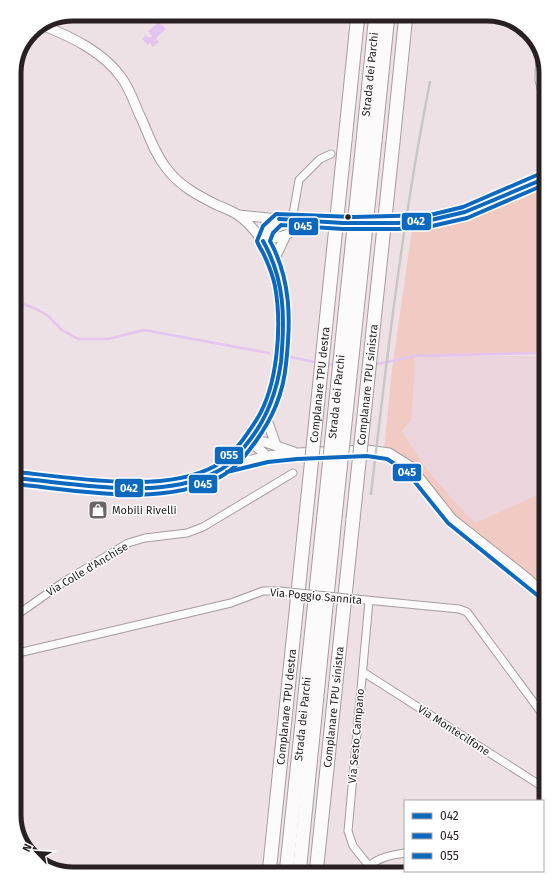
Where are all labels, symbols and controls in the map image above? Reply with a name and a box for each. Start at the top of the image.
street label: Strada dei Parchi [360,32,381,117]
unlabelled marker [343,212,353,222]
line badge: 042 [401,212,432,231]
text: 042 [407,215,425,228]
line badge: 045 [288,217,319,236]
text: 045 [294,220,312,233]
street label: Complanare TPU sinistra [355,323,381,446]
street label: Complanare TPU destra [308,326,333,443]
street label: Strada dei Parchi [326,354,348,439]
line badge: 055 [214,446,244,465]
text: 055 [220,449,238,462]
line badge: 045 [392,463,422,482]
text: 045 [398,466,416,479]
line badge: 045 [188,474,218,494]
line badge: 042 [114,478,144,498]
text: 045 [194,478,212,491]
text: 042 [120,482,138,495]
shop icon: Mobili Rivelli [87,499,109,521]
place label: Mobili Rivelli [112,504,177,517]
street label: Via Colle d'Anchise [44,540,131,599]
street label: Via Poggio Sannita [269,586,363,607]
street label: Complanare TPU sinistra [321,646,347,768]
street label: Complanare TPU destra [274,648,299,766]
street label: Strada dei Parchi [292,676,314,762]
street label: Via Sesto Campano [346,688,367,784]
street label: Via Montecilfone [415,702,492,759]
legend [404,800,544,872]
text: 042 [440,809,459,823]
text: 045 [440,829,459,843]
north arrow [16,832,56,872]
text: N [20,842,35,854]
text: 055 [440,849,459,863]

